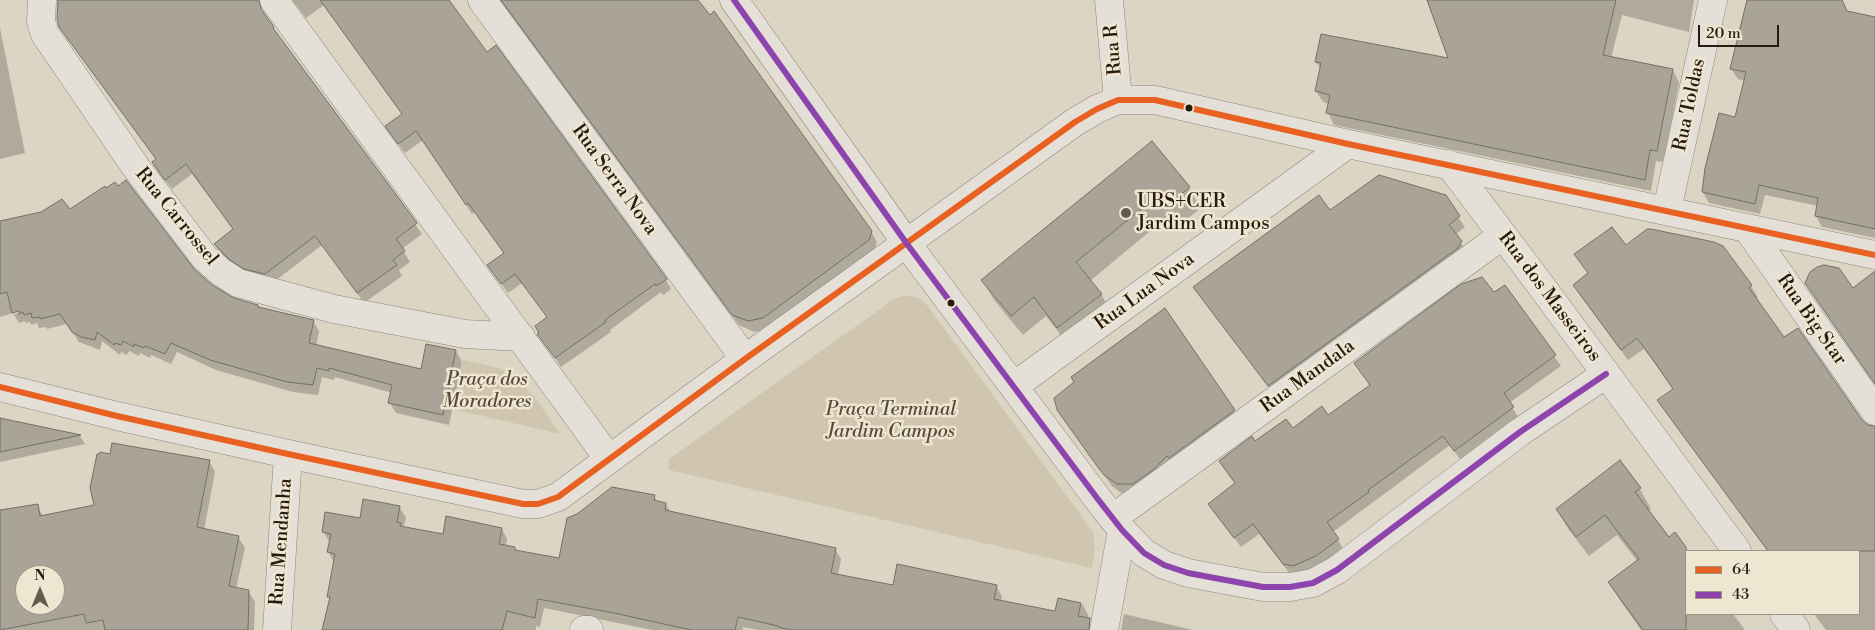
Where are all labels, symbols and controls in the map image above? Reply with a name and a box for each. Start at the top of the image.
scale bar [1700,15,1781,47]
street label: Rua R [1100,24,1128,76]
text: 20 m [1706,24,1741,43]
street label: Rua Toldas [1669,57,1711,153]
unlabelled marker [1184,103,1194,113]
street label: Rua Serra Nova [566,120,662,240]
street label: Rua Carrossel [130,163,222,271]
place label: UBS+CER Jardim Campos [1137,191,1270,235]
marker: UBS+CER Jardim Campos [1119,206,1133,220]
street label: Rua dos Masseiros [1493,227,1605,367]
street label: Rua Lua Nova [1091,248,1199,336]
street label: Rua Big Star [1771,270,1851,370]
unlabelled marker [946,298,956,308]
street label: Rua Mandala [1256,335,1360,419]
park label: Praça dos Moradores [443,369,531,413]
park label: Praça Terminal Jardim Campos [826,399,956,443]
street label: Rua Mendanha [266,477,298,607]
legend [1685,550,1860,615]
text: 64 [1732,560,1750,579]
north arrow [15,565,65,615]
text: N [34,567,46,585]
text: 43 [1732,585,1749,604]

